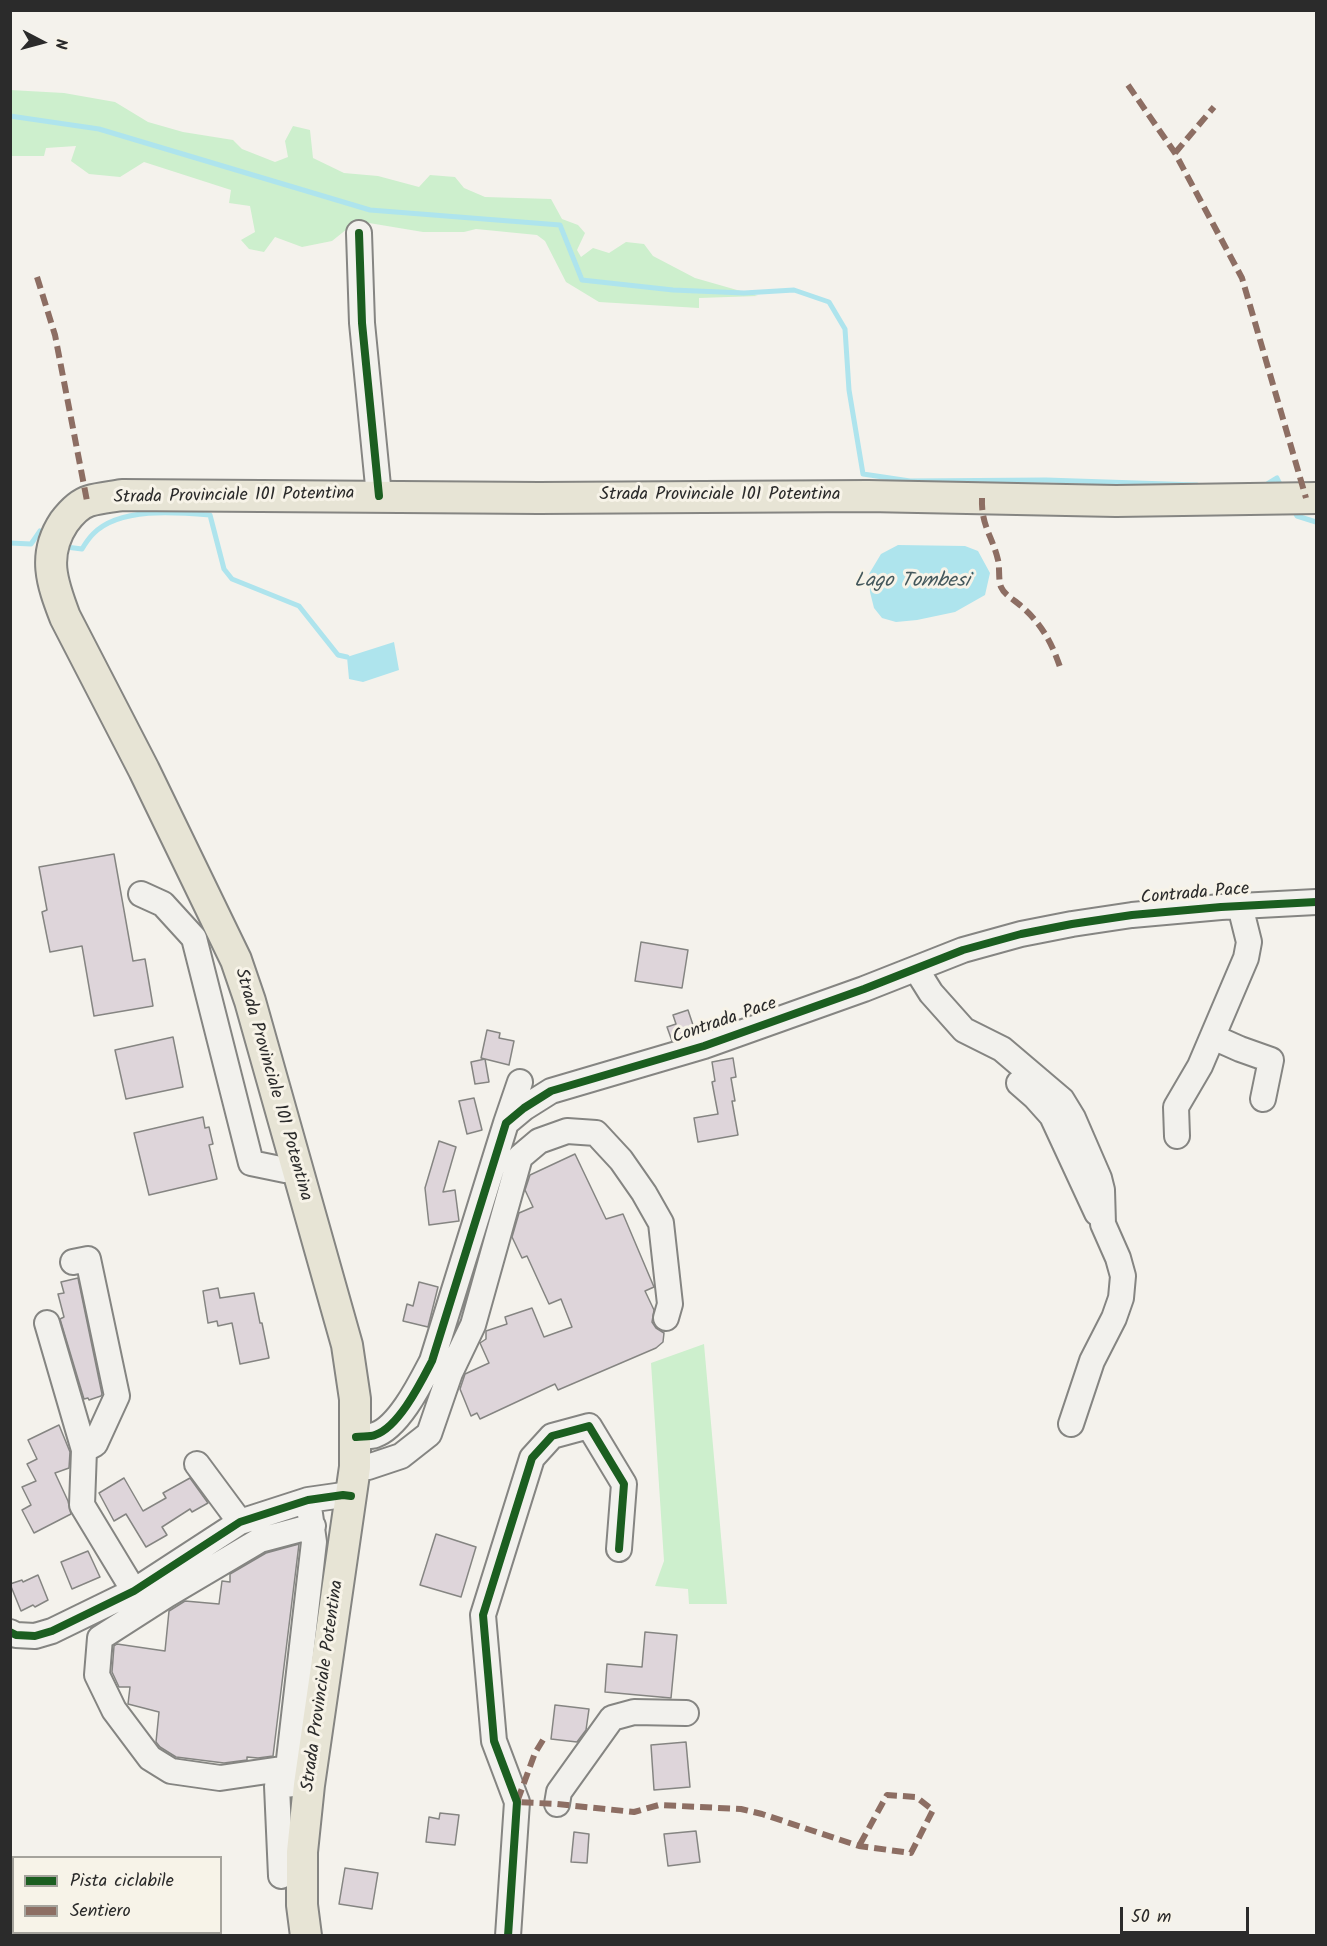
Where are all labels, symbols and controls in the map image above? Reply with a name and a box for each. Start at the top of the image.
north arrow [12,12,72,72]
text: N [47,38,73,50]
street label: Strada Provinciale 101 Potentina [113,484,355,510]
street label: Strada Provinciale 101 Potentina [600,485,840,507]
water label: Lago Tombesi [854,571,970,595]
street label: Contrada Pace [1140,879,1250,911]
street label: Strada Provinciale 101 Potentina [228,966,316,1204]
street label: Contrada Pace [670,994,780,1050]
street label: Strada Provinciale Potentina [298,1579,350,1793]
legend [12,1856,222,1934]
text: Pista ciclabile [70,1867,174,1896]
scale bar [1123,1895,1252,1933]
text: Sentiero [70,1897,131,1926]
text: 50 m [1131,1903,1171,1932]

